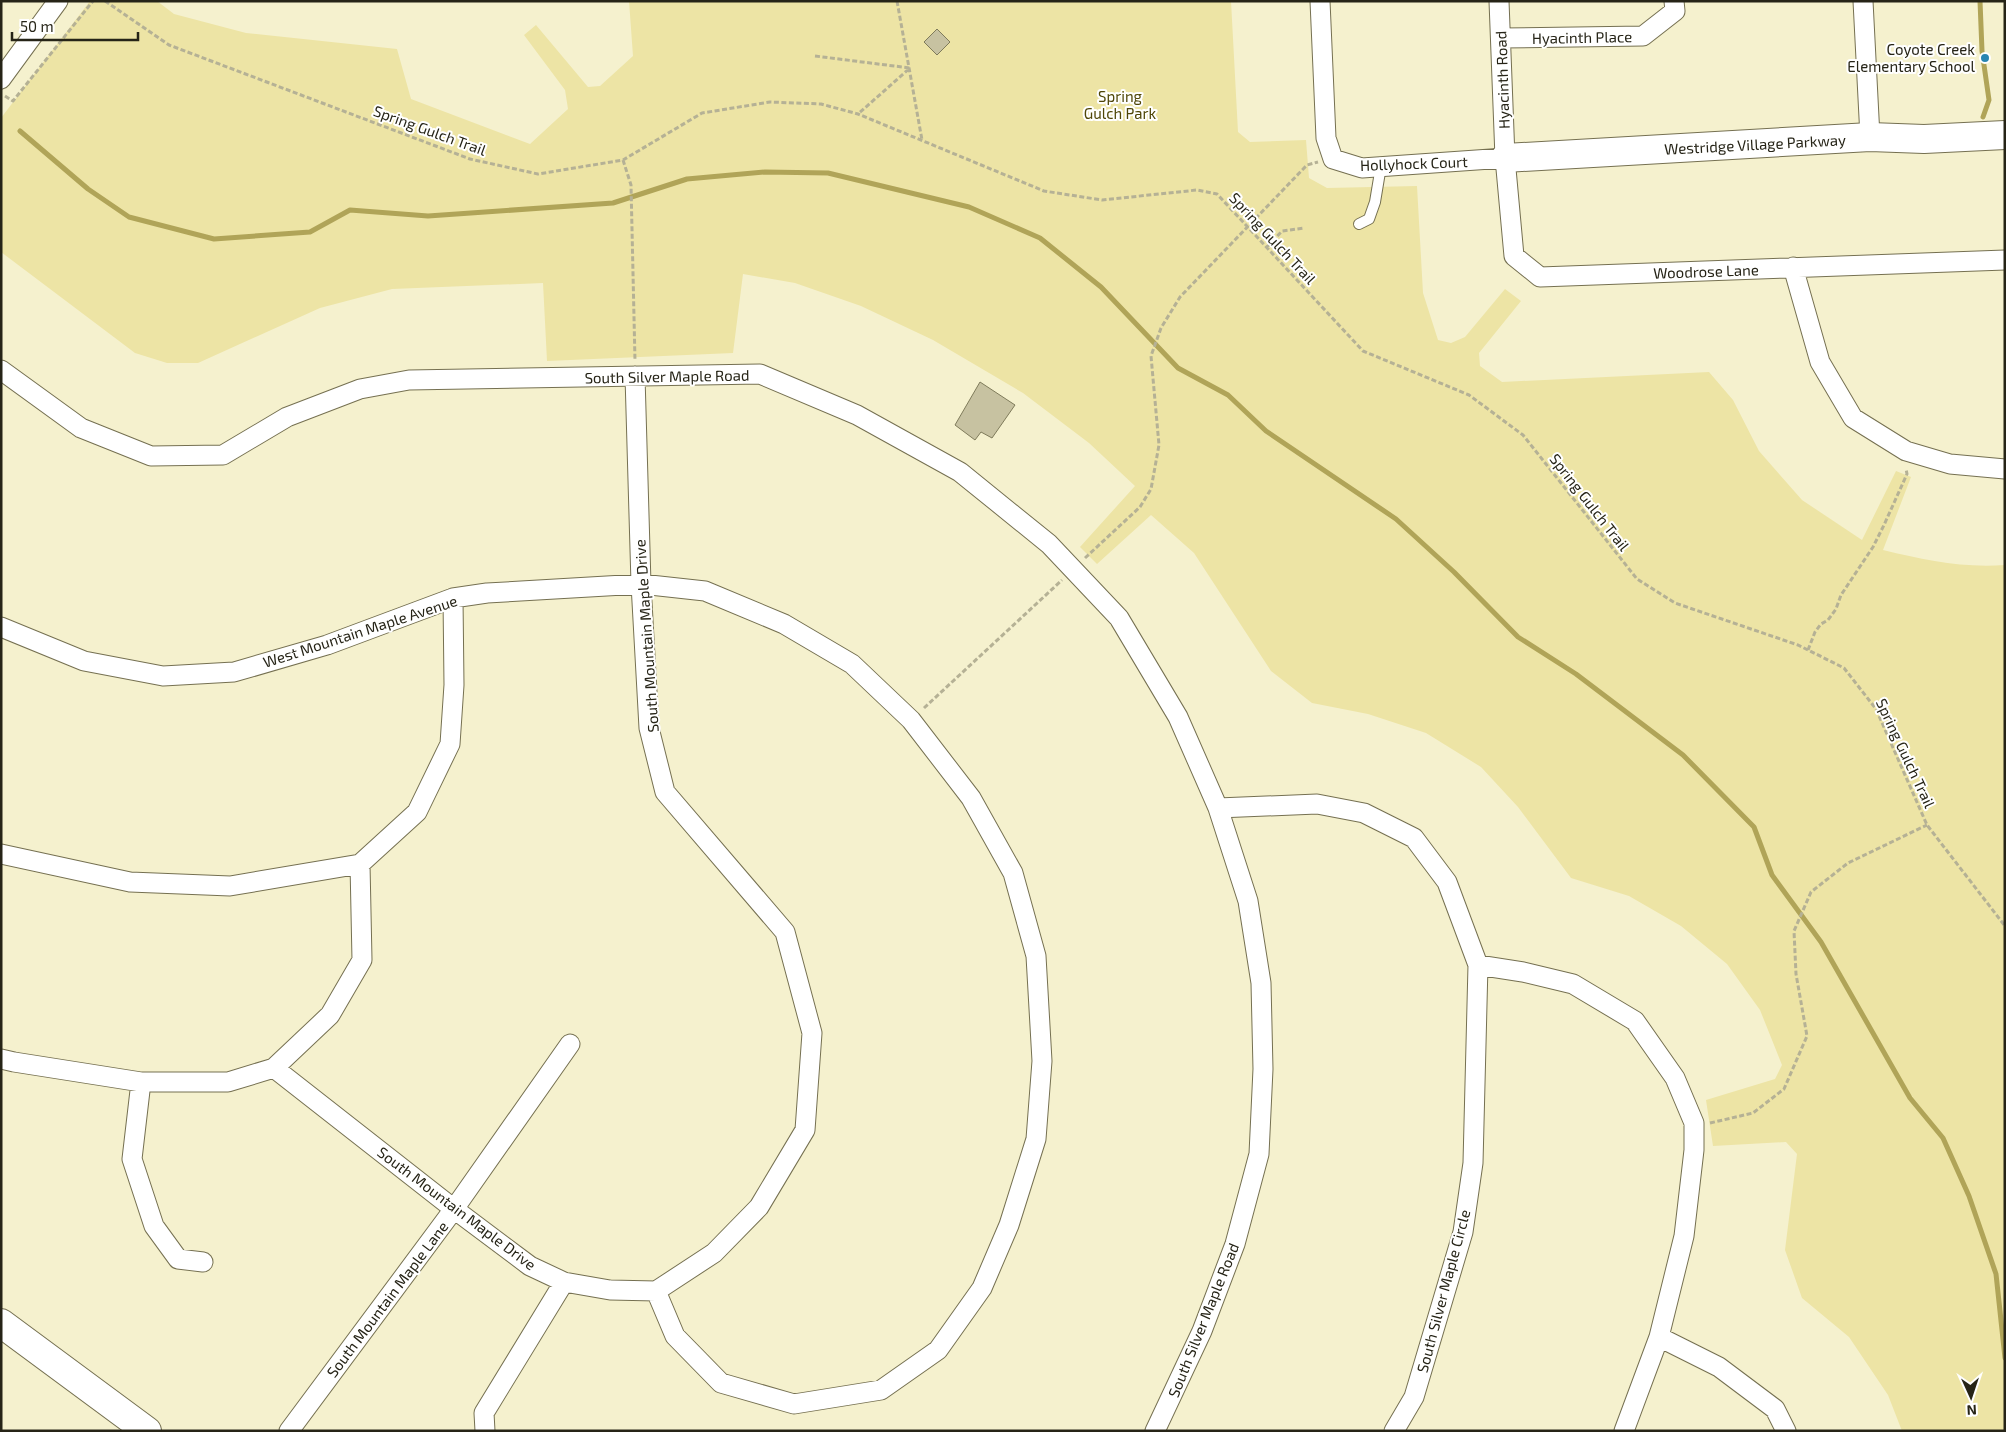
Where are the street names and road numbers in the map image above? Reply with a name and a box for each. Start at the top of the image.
street label: Hyacinth Place [1532,27,1632,47]
street label: Hyacinth Road [1491,31,1513,129]
street label: Spring Gulch Trail [371,101,489,159]
street label: Westridge Village Parkway [1664,130,1846,158]
street label: Hollyhock Court [1360,152,1468,174]
street label: Spring Gulch Trail [1226,189,1320,288]
street label: Woodrose Lane [1653,260,1759,282]
street label: South Silver Maple Road [584,366,750,386]
street label: Spring Gulch Trail [1546,450,1634,555]
street label: South Mountain Maple Drive [630,539,662,733]
street label: West Mountain Maple Avenue [261,591,459,671]
street label: Spring Gulch Trail [1873,695,1939,811]
street label: South Mountain Maple Drive [374,1143,540,1273]
street label: South Silver Maple Circle [1413,1207,1473,1375]
street label: South Mountain Maple Lane [322,1217,452,1381]
street label: South Silver Maple Road [1164,1240,1242,1400]

